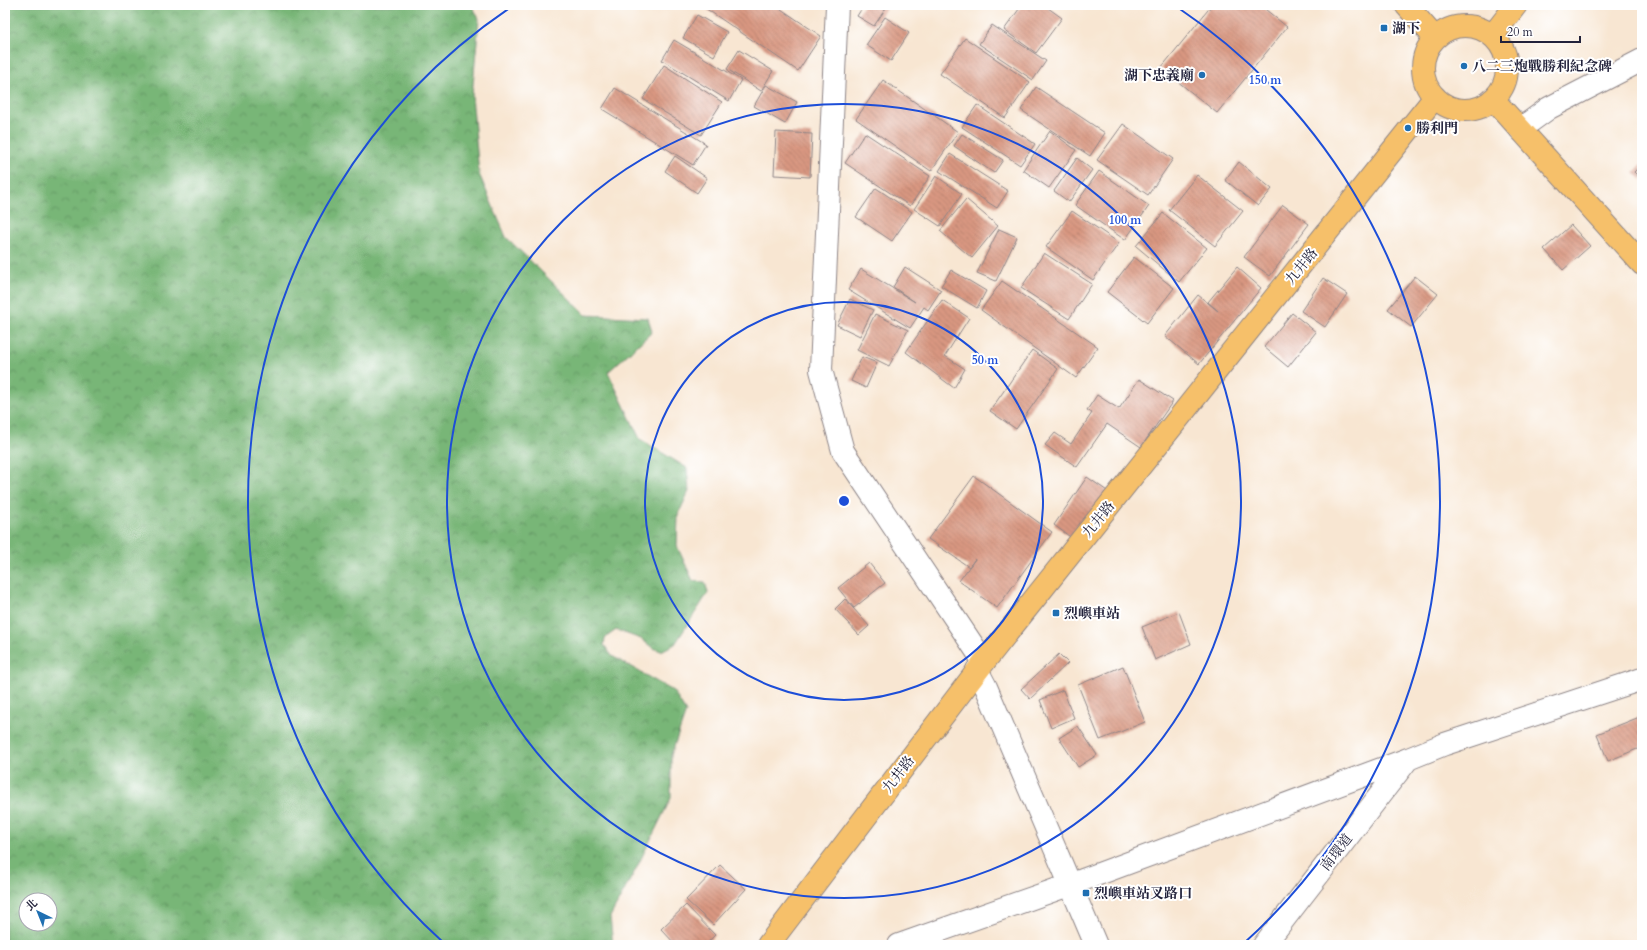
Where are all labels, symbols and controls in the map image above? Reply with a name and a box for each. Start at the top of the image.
scale bar [1501,18,1580,44]
place label: 湖下 [1392,19,1420,38]
marker: 湖下 [1379,23,1389,33]
text: 20 m [1507,24,1534,40]
place label: 八二三炮戰勝利紀念碑 [1472,57,1612,76]
marker: 八二三炮戰勝利紀念碑 [1459,61,1469,71]
place label: 湖下忠義廟 [1124,66,1194,85]
marker: 湖下忠義廟 [1197,70,1207,80]
text: 150 m [1249,72,1282,88]
place label: 勝利門 [1416,119,1458,138]
marker: 勝利門 [1403,123,1413,133]
text: 100 m [1109,212,1142,228]
street label: 九井路 [1281,244,1322,289]
text: 50 m [972,352,999,368]
centre of rings [837,494,851,508]
street label: 九井路 [1078,497,1119,542]
place label: 烈嶼車站 [1064,604,1120,623]
marker: 烈嶼車站 [1051,608,1061,618]
street label: 九井路 [878,752,919,797]
street label: 南環道 [1316,830,1357,875]
place label: 烈嶼車站叉路口 [1094,884,1192,903]
marker: 烈嶼車站叉路口 [1081,888,1091,898]
north arrow [18,892,58,932]
text: 北 [22,896,41,914]

